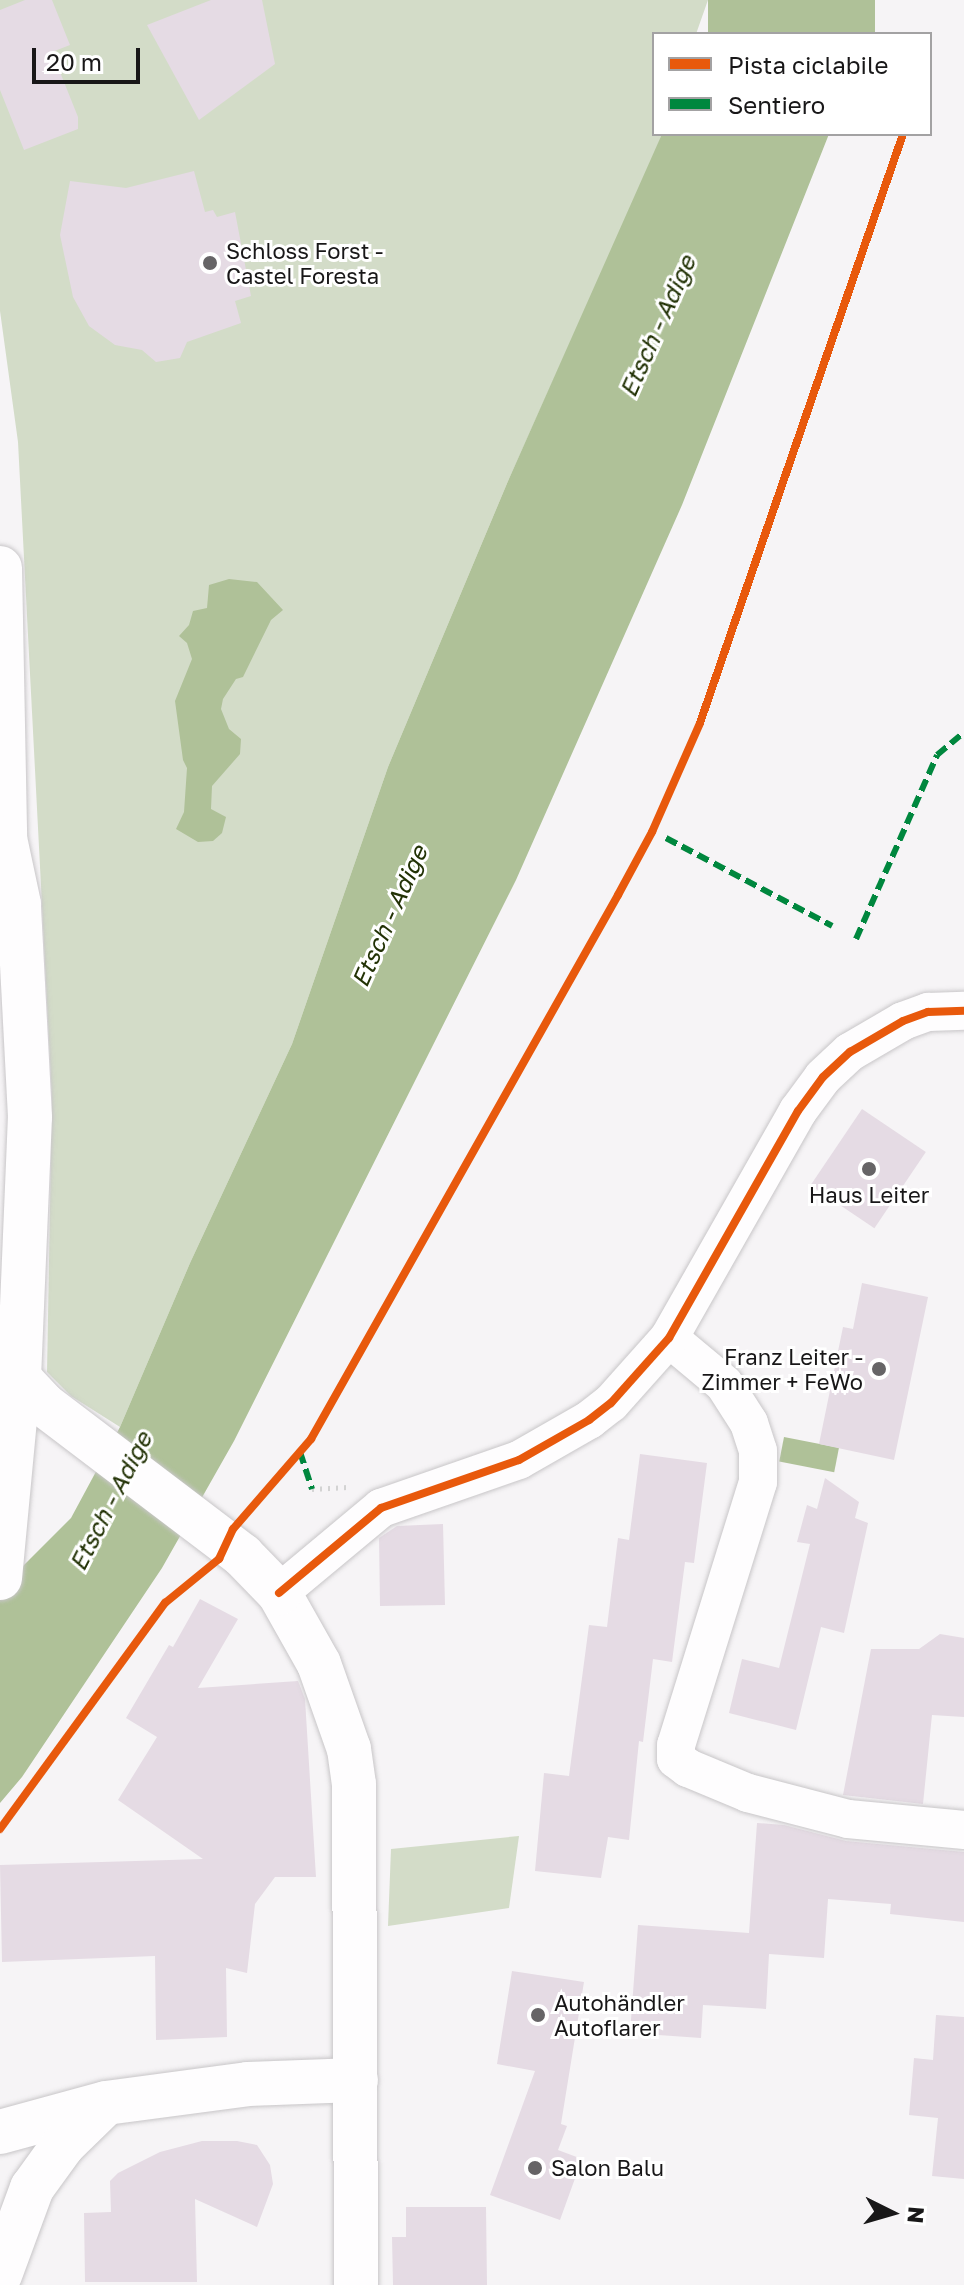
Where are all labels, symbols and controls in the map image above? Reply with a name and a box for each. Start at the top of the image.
scale bar [36,32,144,82]
legend [652,32,932,136]
text: 20 m [46,47,102,76]
text: Pista ciclabile [728,50,888,79]
text: Sentiero [728,90,825,119]
place label: Schloss Forst - Castel Foresta [226,237,383,288]
water label: Etsch - Adige [613,251,701,401]
marker: Schloss Forst - Castel Foresta [201,254,219,272]
water label: Etsch - Adige [345,841,433,991]
marker: Haus Leiter [860,1160,878,1178]
place label: Haus Leiter [809,1182,929,1208]
place label: Franz Leiter - Zimmer + FeWo [701,1343,863,1394]
marker: Franz Leiter - Zimmer + FeWo [870,1360,888,1378]
water label: Etsch - Adige [63,1427,157,1575]
place label: Autohändler Autoflarer [554,1989,685,2040]
marker: Autohändler Autoflarer [529,2006,547,2024]
place label: Salon Balu [551,2155,664,2181]
marker: Salon Balu [526,2159,544,2177]
north arrow [852,2173,932,2253]
text: N [902,2206,931,2225]

